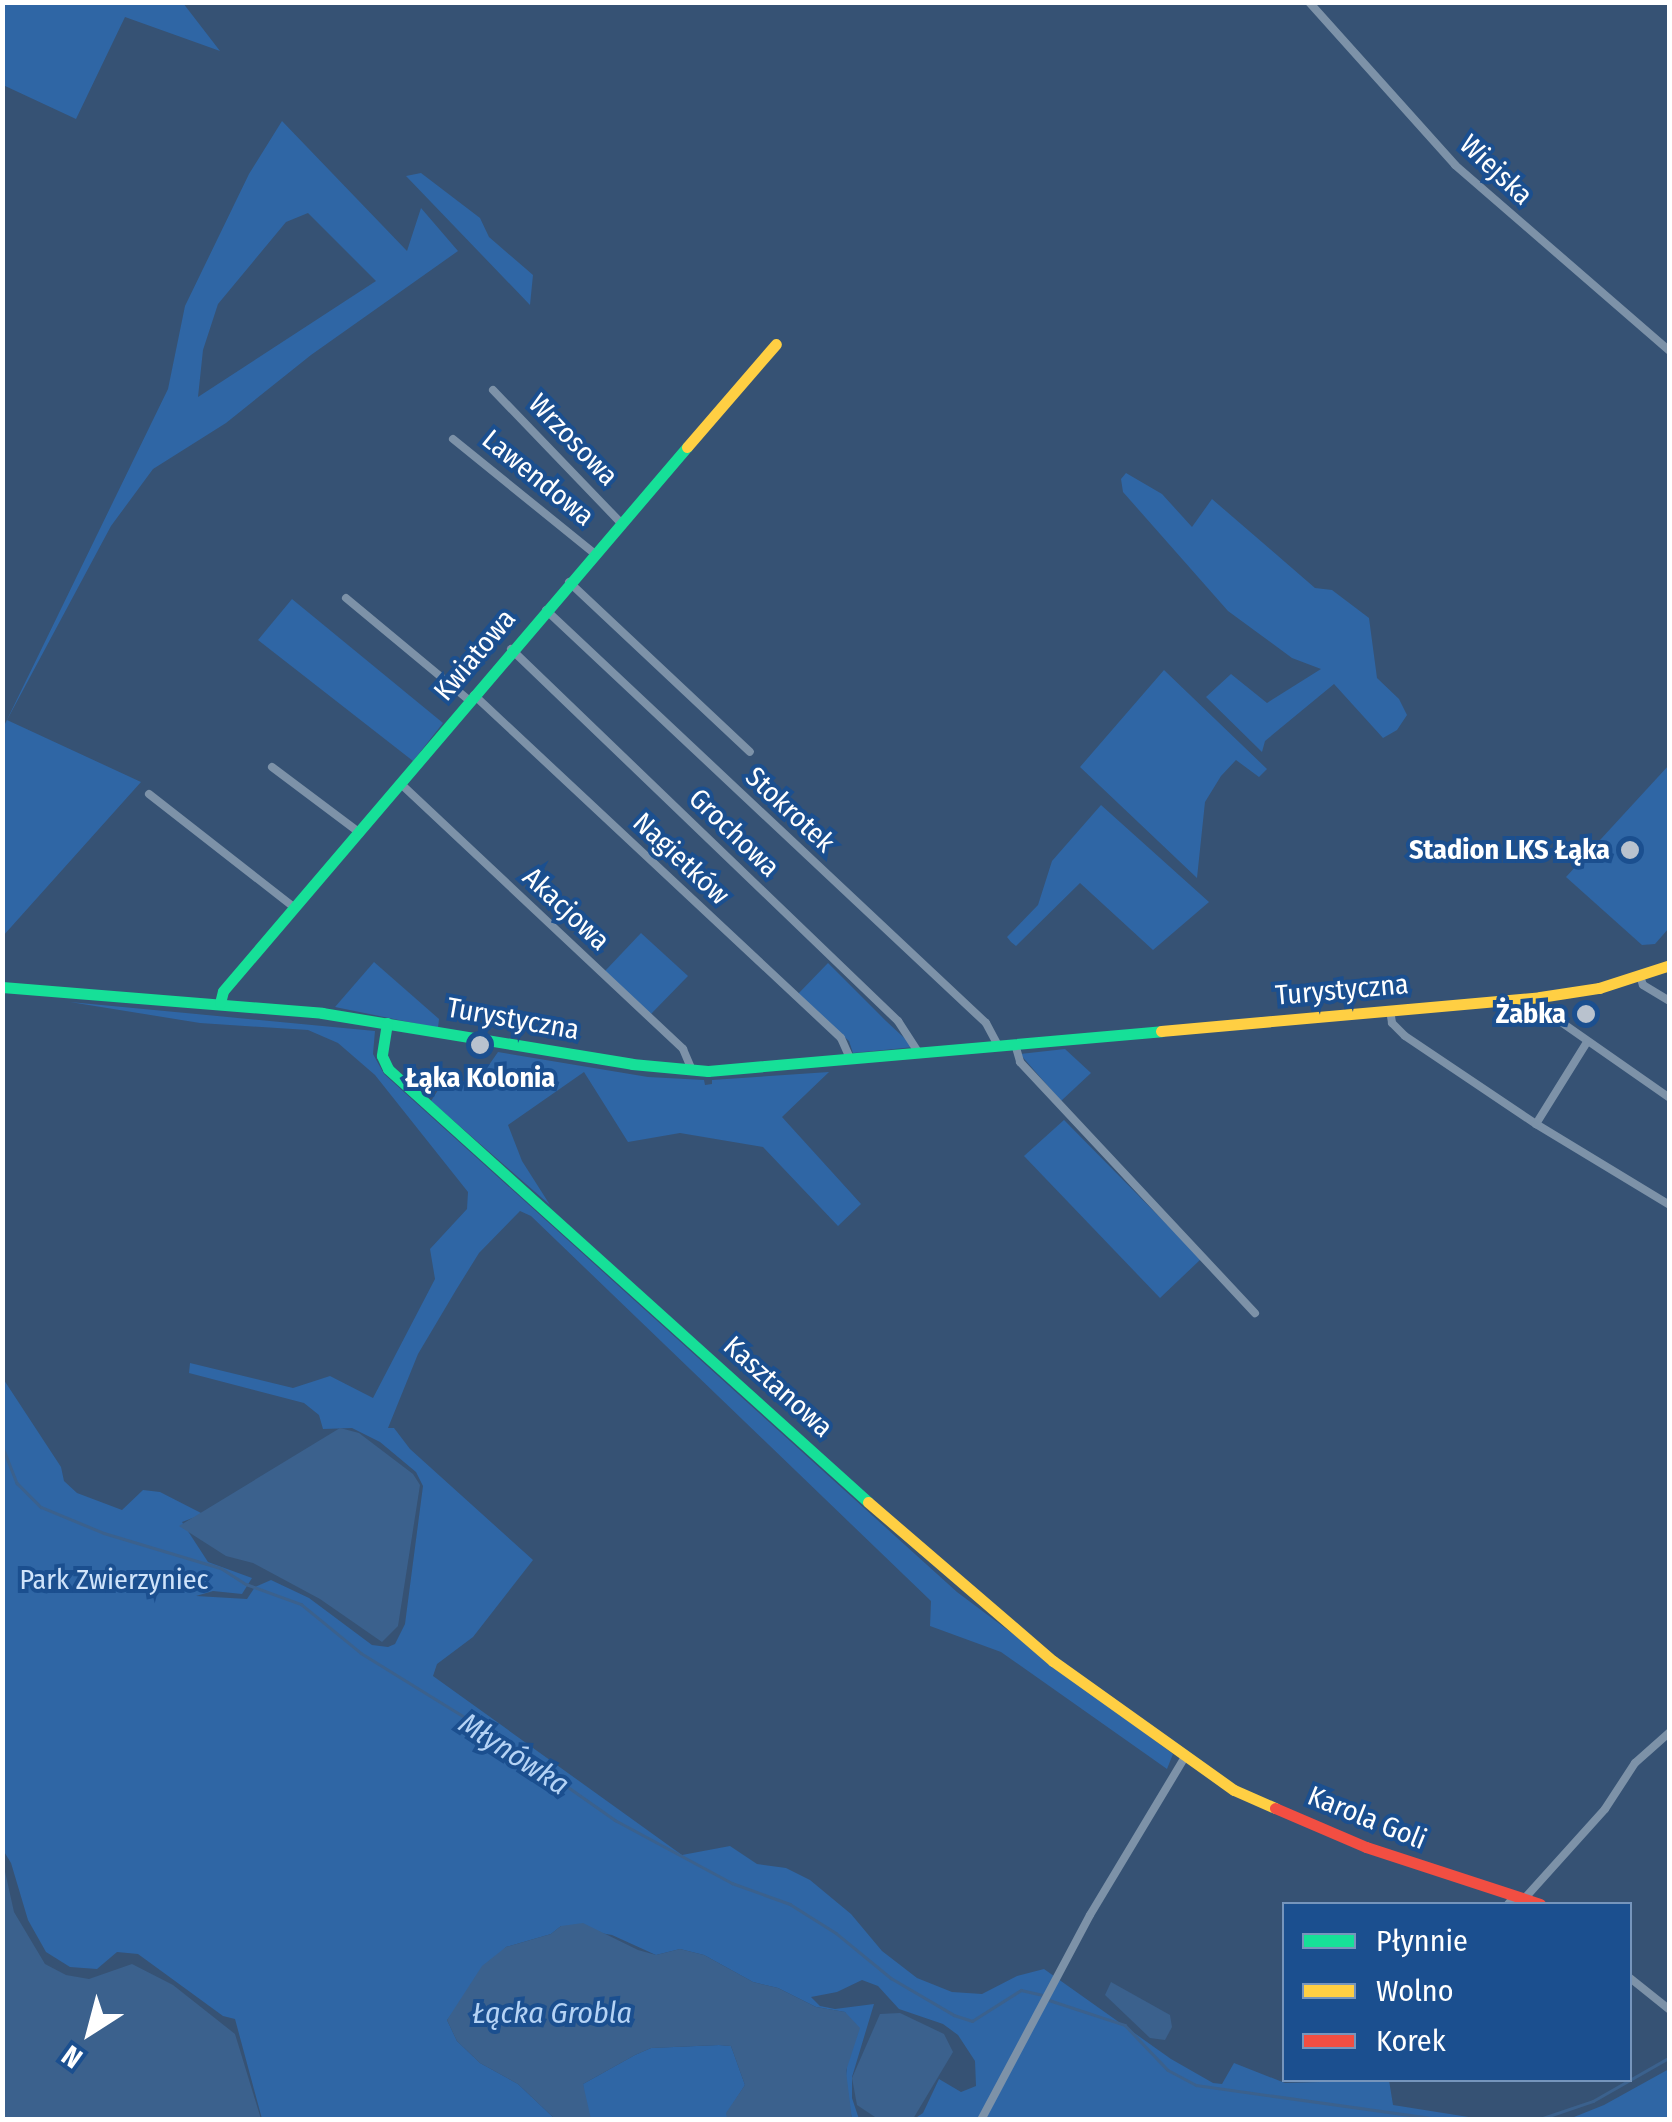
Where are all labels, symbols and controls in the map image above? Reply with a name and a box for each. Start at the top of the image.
street label: Wiejska [1453,128,1539,212]
street label: Wrzosowa [521,387,625,493]
street label: Lawendowa [475,423,601,533]
street label: Kwiatowa [427,602,523,708]
street label: Stokrotek [738,760,842,860]
street label: Grochowa [682,782,786,884]
street label: Nagietków [626,806,736,912]
place label: Stadion LKS Łąka [1409,833,1610,867]
marker: Stadion LKS Łąka [1619,839,1641,861]
street label: Akacjowa [516,860,616,958]
street label: Turystyczna [1274,967,1410,1013]
street label: Turystyczna [444,991,582,1047]
place label: Żabka [1496,997,1566,1031]
marker: Żabka [1575,1003,1597,1025]
marker: Łąka Kolonia [469,1034,491,1056]
place label: Łąka Kolonia [405,1061,555,1095]
street label: Kasztanowa [717,1329,839,1445]
park label: Park Zwierzyniec [19,1563,209,1597]
water label: Młynówka [452,1705,576,1803]
street label: Karola Goli [1303,1779,1431,1857]
legend [1282,1902,1632,2082]
text: Płynnie [1376,1923,1468,1959]
text: Wolno [1376,1973,1453,2009]
north arrow [40,1982,140,2082]
water label: Łącka Grobla [472,1995,632,2031]
text: Korek [1376,2023,1446,2059]
text: N [56,2038,89,2075]

